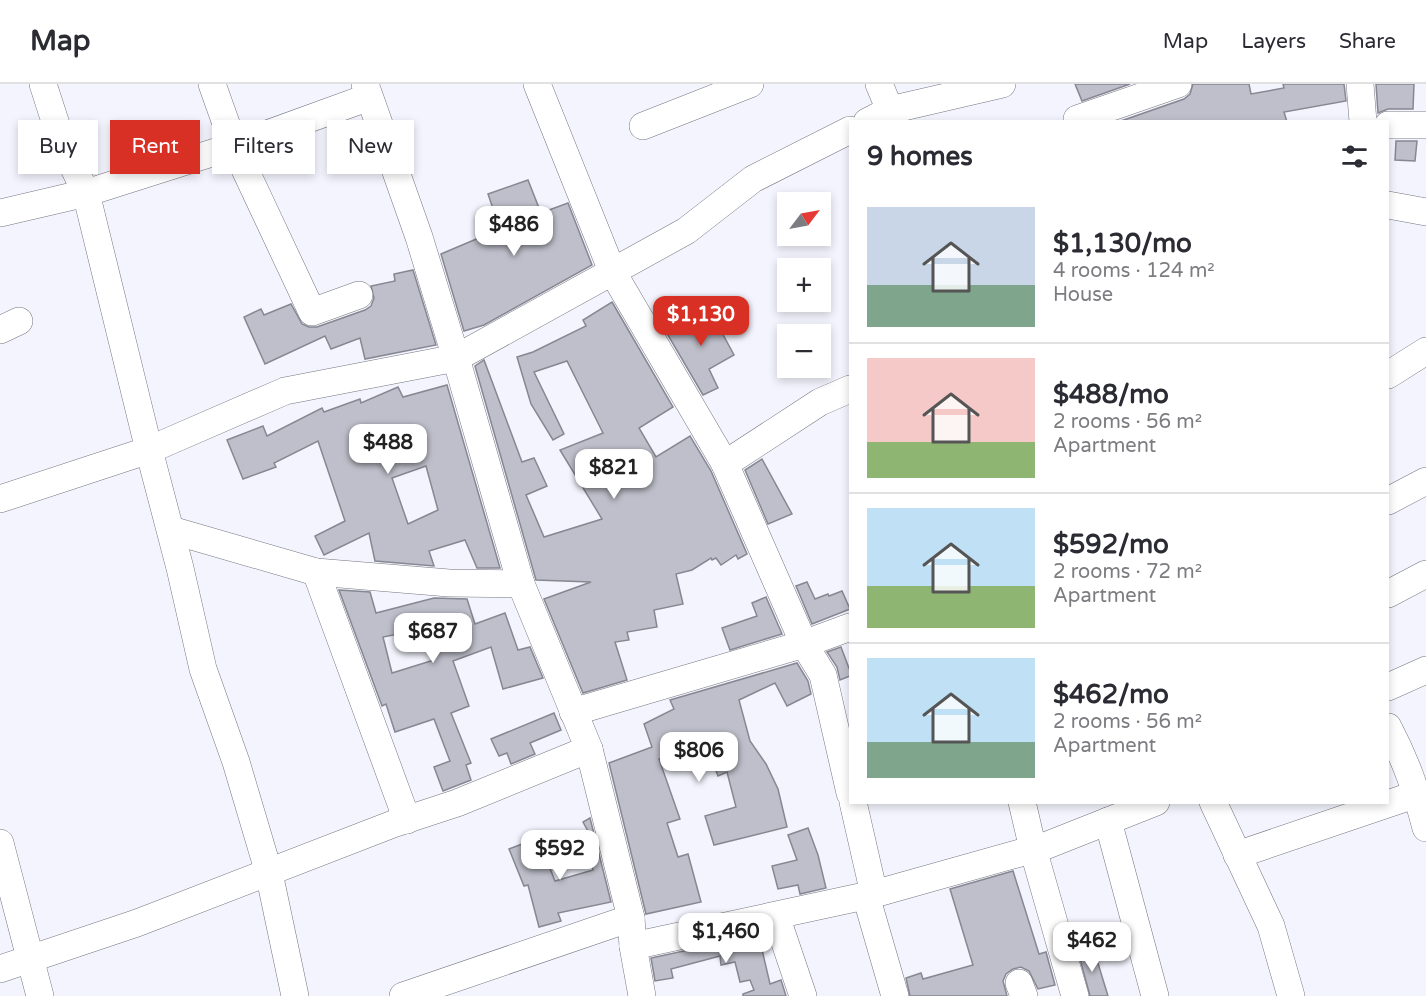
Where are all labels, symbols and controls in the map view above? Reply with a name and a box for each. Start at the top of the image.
text: Map [30,24,90,58]
text: Map [1163,29,1208,54]
text: Layers [1241,29,1306,54]
text: Share [1339,29,1396,54]
chip: Buy [18,120,98,174]
chip: Rent [110,120,200,174]
chip: Filters [212,120,315,174]
chip: New [327,120,414,174]
icon: filters [1338,140,1371,173]
text: 9 homes [867,141,973,172]
north arrow [777,192,831,246]
map controls [777,192,831,378]
pin: $486 [478,206,550,257]
text: $486 [489,213,539,237]
text: $1,130/mo [1053,228,1192,259]
icon: home [915,231,987,303]
button: + [777,258,831,312]
text: 4 rooms · 124 m² [1053,259,1215,283]
text: House [1053,283,1113,307]
pin: $1,130 [652,296,750,347]
text: $1,130 [667,303,735,327]
button: − [777,324,831,378]
text: $488/mo [1053,379,1169,410]
icon: home [915,382,987,454]
text: 2 rooms · 56 m² [1053,410,1202,434]
pin: $488 [352,424,424,475]
text: $488 [363,431,413,455]
text: Apartment [1053,434,1156,458]
pin: $821 [578,449,650,500]
text: $821 [589,456,639,480]
text: $592/mo [1053,529,1169,560]
icon: home [915,532,987,604]
text: 2 rooms · 72 m² [1053,560,1202,584]
text: Apartment [1053,584,1156,608]
pin: $687 [397,613,469,664]
text: $687 [408,620,458,644]
text: $462/mo [1053,679,1169,710]
icon: home [915,682,987,754]
text: 2 rooms · 56 m² [1053,710,1202,734]
pin: $806 [663,732,735,783]
text: Apartment [1053,734,1156,758]
text: $806 [674,739,724,763]
pin: $592 [524,830,596,881]
text: $592 [535,837,585,861]
pin: $1,460 [677,913,775,964]
text: $1,460 [692,920,760,944]
pin: $462 [1056,922,1128,973]
text: $462 [1067,929,1117,953]

